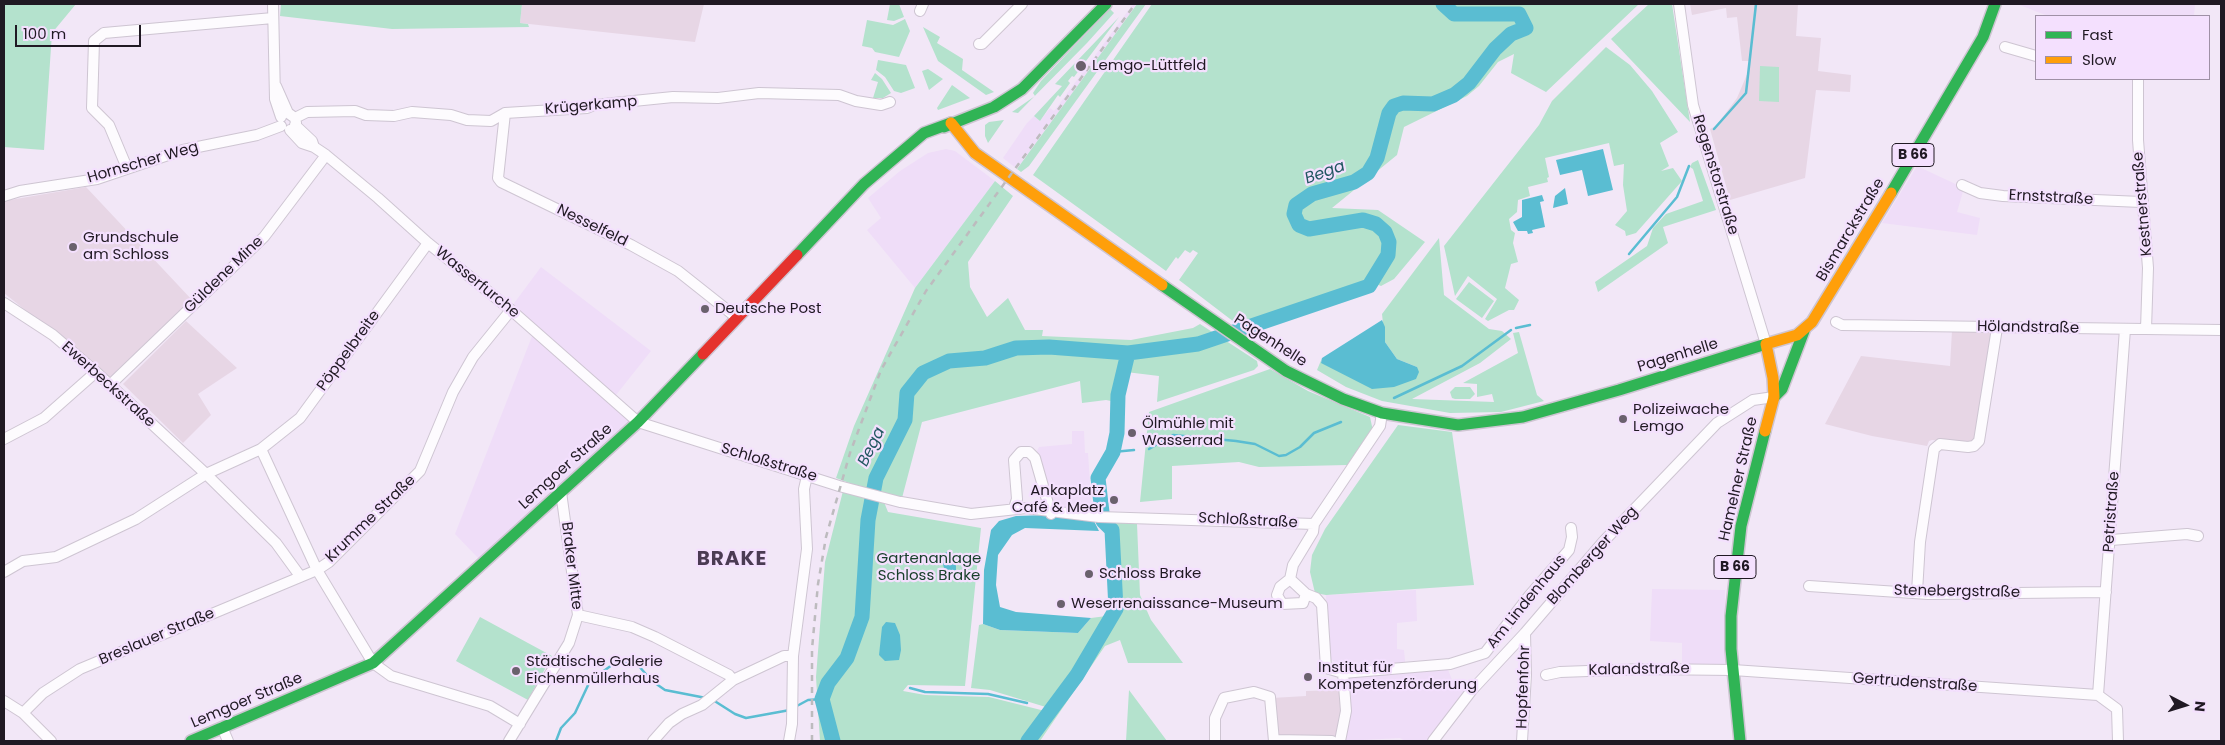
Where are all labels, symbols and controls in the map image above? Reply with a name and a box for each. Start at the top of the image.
scale bar [18,15,144,47]
legend [2035,15,2210,80]
text: 100 m [23,23,66,44]
text: Fast [2082,24,2113,45]
text: Slow [2082,49,2116,70]
place label: Lemgo-Lüttfeld [1092,57,1206,75]
marker: Lemgo-Lüttfeld [1074,59,1088,73]
street label: Krügerkamp [544,93,638,119]
street label: Regenstorstraße [1688,113,1742,237]
street label: Hornscher Weg [85,139,201,187]
road number: B 66 [1892,144,1934,166]
street label: Kestnerstraße [2129,151,2157,257]
water label: Bega [1302,157,1348,189]
street label: Bismarckstraße [1813,175,1889,285]
street label: Ernststraße [2008,187,2094,209]
street label: Nesselfeld [554,201,630,251]
place label: Grundschule am Schloss [83,229,179,264]
street label: Güldene Mine [181,233,267,317]
marker: Grundschule am Schloss [67,241,79,253]
street label: Wasserfurche [431,243,523,323]
place label: Deutsche Post [715,300,821,318]
marker: Deutsche Post [699,303,711,315]
street label: Pöppelbreite [314,307,384,395]
street label: Pagenhelle [1230,311,1310,371]
street label: Hölandstraße [1977,318,2079,338]
street label: Pagenhelle [1635,335,1721,377]
street label: Ewerbeckstraße [58,338,158,432]
place label: Polizeiwache Lemgo [1633,401,1729,436]
marker: Polizeiwache Lemgo [1617,413,1629,425]
place label: Ölmühle mit Wasserrad [1142,415,1234,450]
street label: Hamelner Straße [1716,415,1762,543]
street label: Lemgoer Straße [516,420,616,514]
water label: Bega [854,424,890,470]
marker: Ölmühle mit Wasserrad [1126,427,1138,439]
street label: Schloßstraße [719,440,819,486]
street label: Petristraße [2100,471,2124,553]
street label: Krumme Straße [322,472,420,566]
place label: Ankaplatz Café & Meer [1012,482,1104,517]
marker: Ankaplatz Café & Meer [1108,494,1120,506]
street label: Blomberger Weg [1544,503,1642,609]
street label: Schloßstraße [1198,509,1298,533]
street label: Braker Mitte [557,521,585,611]
district label: BRAKE [696,548,768,572]
park label: Gartenanlage Schloss Brake [877,550,981,585]
street label: Am Lindenhaus [1484,551,1570,653]
road number: B 66 [1714,556,1756,578]
place label: Schloss Brake [1099,565,1201,583]
marker: Schloss Brake [1083,568,1095,580]
street label: Stenebergstraße [1894,582,2020,602]
place label: Weserrenaissance-Museum [1071,595,1283,613]
marker: Weserrenaissance-Museum [1055,598,1067,610]
street label: Breslauer Straße [97,605,217,669]
street label: Hopfenfohr [1514,645,1534,729]
place label: Städtische Galerie Eichenmüllerhaus [526,653,663,688]
place label: Institut für Kompetenzförderung [1318,659,1477,694]
street label: Kalandstraße [1588,660,1690,680]
marker: Städtische Galerie Eichenmüllerhaus [510,665,522,677]
street label: Lemgoer Straße [189,669,305,733]
street label: Gertrudenstraße [1852,670,1978,696]
marker: Institut für Kompetenzförderung [1302,671,1314,683]
north arrow [2160,680,2210,730]
text: N [2190,700,2210,712]

